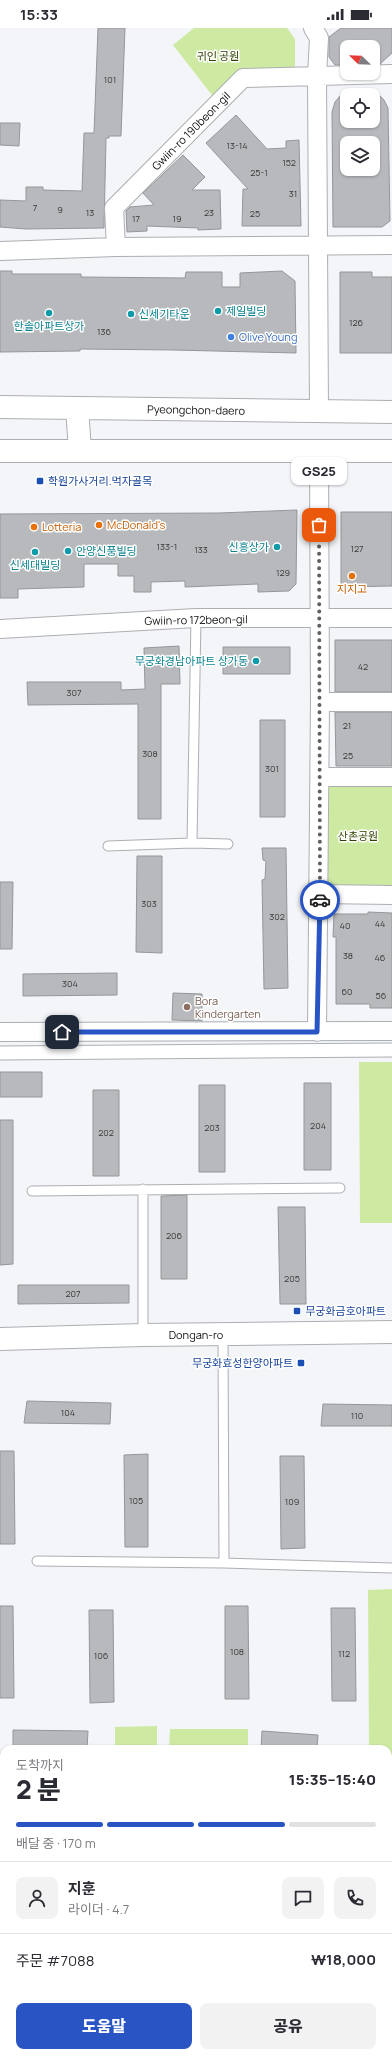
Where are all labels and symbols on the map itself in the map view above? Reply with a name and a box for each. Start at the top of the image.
north arrow [340,40,380,80]
park label: 귀인 공원 [197,48,239,63]
house number: 101 [104,73,116,86]
street label: Gwiin-ro 190beon-gil [148,88,233,173]
house number: 13-14 [226,139,248,152]
house number: 152 [282,156,296,169]
house number: 25-1 [250,166,268,179]
house number: 31 [289,187,297,200]
house number: 7 [33,201,38,214]
house number: 9 [57,203,63,216]
house number: 13 [86,206,94,219]
house number: 23 [204,206,214,219]
house number: 25 [250,207,260,220]
house number: 17 [132,212,140,225]
house number: 19 [172,212,182,225]
place label: 제일빌딩 [226,303,266,318]
place label: 신세기타운 [139,306,190,321]
marker: 제일빌딩 [213,306,223,316]
marker: 한솔아파트상가 [44,308,54,318]
marker: 신세기타운 [126,309,136,319]
house number: 126 [349,316,364,329]
place label: 한솔아파트상가 [14,318,84,333]
house number: 136 [97,325,111,338]
place label: Olive Young [239,329,297,344]
marker: Olive Young [226,332,236,342]
street label: Pyeongchon-daero [147,401,246,418]
callout: GS25 [291,457,347,485]
place label: 학원가사거리.먹자골목 [48,473,152,488]
marker: 학원가사거리.먹자골목 [35,476,45,486]
pin [302,508,336,542]
place label: McDonald's [107,517,165,532]
place label: Lotteria [42,519,81,534]
marker: McDonald's [94,520,104,530]
marker: Lotteria [29,522,39,532]
place label: 신흥상가 [229,539,269,554]
house number: 133-1 [157,540,177,553]
marker: 신흥상가 [272,542,282,552]
house number: 127 [350,542,364,555]
place label: 안양신풍빌딩 [76,543,137,558]
house number: 133 [194,543,208,556]
marker: 안양신풍빌딩 [63,546,73,556]
marker: 신세대빌딩 [30,547,40,557]
place label: 신세대빌딩 [10,557,60,572]
house number: 129 [276,566,290,579]
marker: 지지고 [347,571,357,581]
place label: 지지고 [337,581,367,596]
street label: Gwiin-ro 172beon-gil [144,611,248,628]
place label: 무궁화경남아파트 상가동 [134,653,248,668]
marker: 무궁화경남아파트 상가동 [251,656,261,666]
house number: 42 [358,660,368,673]
house number: 307 [67,686,82,699]
house number: 21 [343,719,351,732]
house number: 308 [142,747,158,760]
house number: 25 [343,749,353,762]
house number: 301 [265,762,279,775]
park label: 산촌공원 [338,828,378,843]
courier [300,880,340,920]
house number: 303 [141,897,157,910]
house number: 302 [269,910,285,923]
house number: 44 [375,917,385,930]
house number: 40 [340,919,350,932]
house number: 38 [343,949,353,962]
house number: 46 [375,951,386,964]
house number: 304 [62,977,78,990]
house number: 60 [341,985,353,998]
house number: 56 [376,989,387,1002]
place label: Bora Kindergarten [195,993,261,1021]
marker: Bora Kindergarten [182,1002,192,1012]
pin [45,1015,79,1049]
house number: 204 [310,1119,326,1132]
house number: 203 [204,1121,220,1134]
house number: 202 [98,1126,114,1139]
house number: 206 [166,1229,183,1242]
house number: 205 [284,1272,300,1285]
house number: 207 [65,1287,81,1300]
place label: 무궁화금호아파트 [305,1303,386,1318]
marker: 무궁화금호아파트 [292,1306,302,1316]
street label: Dongan-ro [169,1327,224,1342]
place label: 무궁화효성한양아파트 [192,1355,293,1370]
marker: 무궁화효성한양아파트 [296,1358,306,1368]
house number: 104 [61,1406,75,1419]
house number: 110 [351,1409,363,1422]
house number: 105 [129,1494,143,1507]
house number: 109 [285,1495,299,1508]
house number: 108 [230,1645,244,1658]
house number: 112 [338,1647,350,1660]
house number: 106 [94,1649,109,1662]

